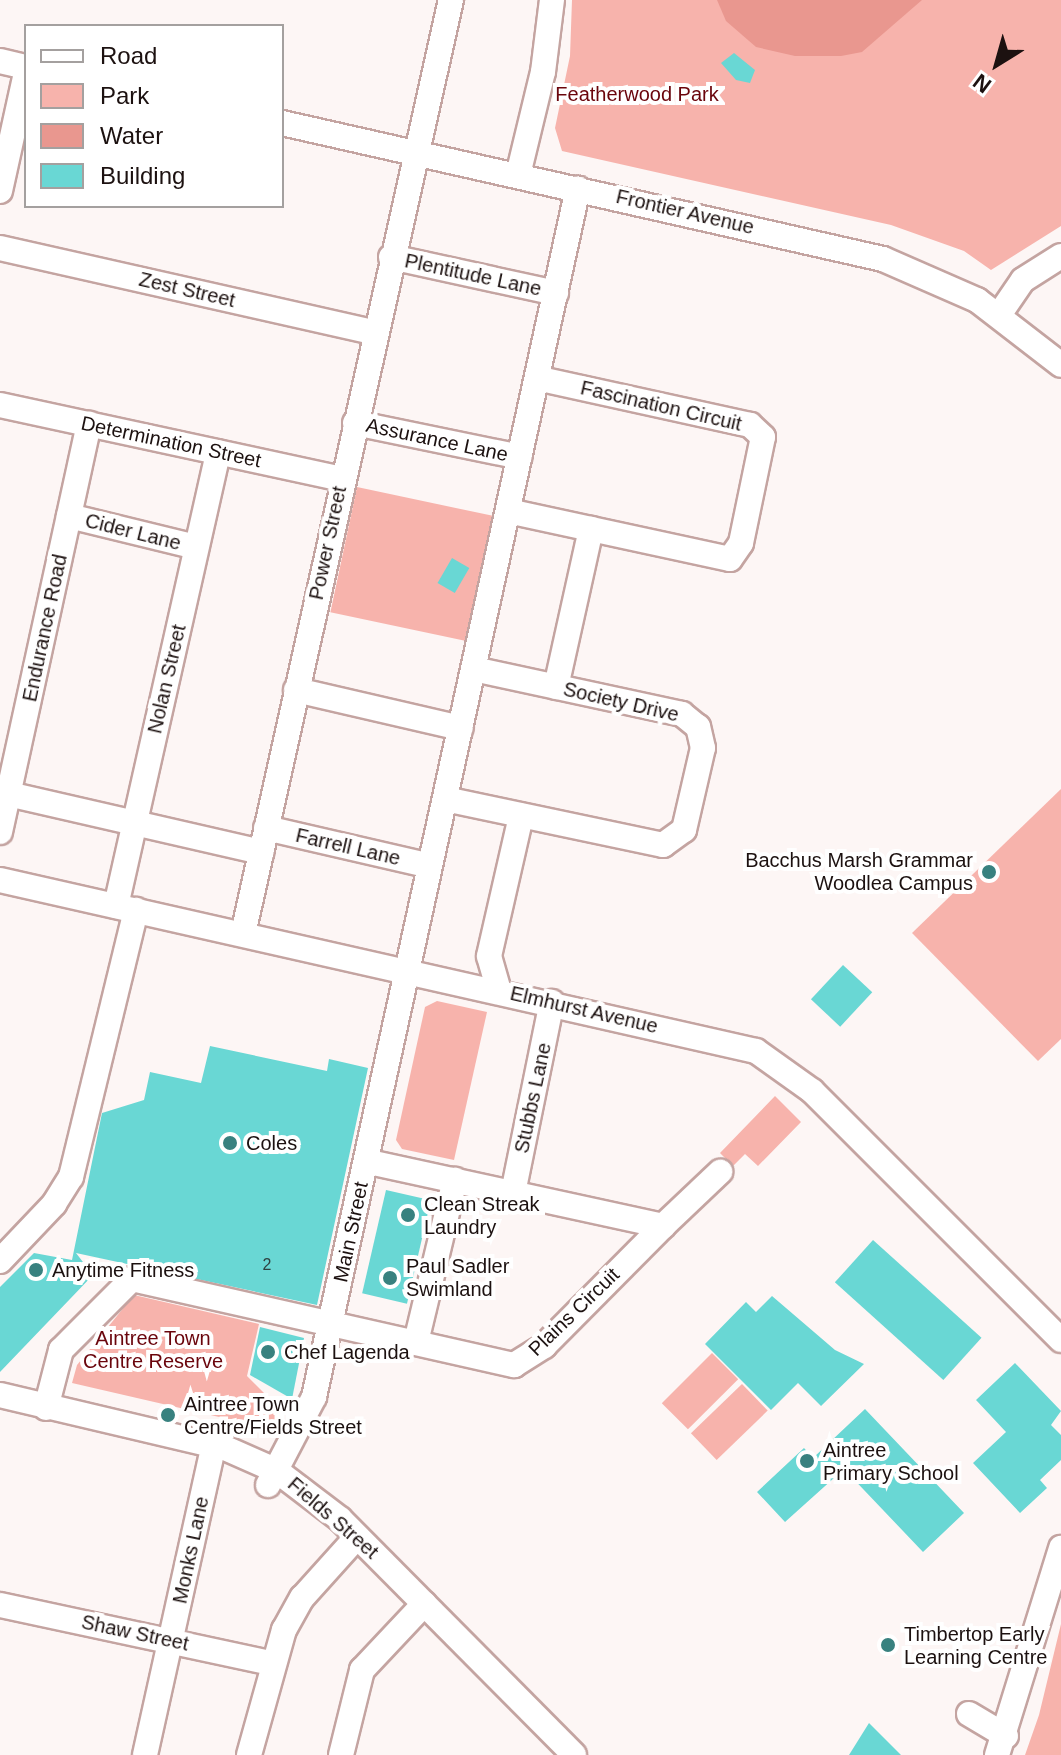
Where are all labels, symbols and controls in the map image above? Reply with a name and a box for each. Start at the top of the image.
legend [24,24,284,208]
north arrow [957,24,1037,104]
text: Road [100,42,157,69]
text: N [968,69,996,98]
text: Park [100,82,149,109]
park label: Featherwood Park [555,82,719,106]
text: Water [100,122,163,149]
text: Building [100,162,185,189]
street label: Frontier Avenue [613,184,757,240]
street label: Plentitude Lane [403,249,543,301]
street label: Zest Street [137,267,237,313]
street label: Fascination Circuit [578,376,744,436]
street label: Determination Street [79,411,263,473]
street label: Assurance Lane [364,413,510,467]
street label: Power Street [304,484,352,602]
street label: Cider Lane [83,509,183,555]
street label: Endurance Road [18,552,72,704]
street label: Nolan Street [143,622,191,736]
street label: Society Drive [561,677,681,727]
street label: Farrell Lane [293,823,403,871]
place label: Bacchus Marsh Grammar Woodlea Campus [745,848,973,895]
marker: Bacchus Marsh Grammar Woodlea Campus [980,863,998,881]
street label: Elmhurst Avenue [507,981,661,1039]
street label: Stubbs Lane [510,1041,556,1155]
place label: Coles [246,1131,297,1155]
marker: Coles [221,1134,239,1152]
street label: Main Street [329,1179,373,1285]
place label: Clean Streak Laundry [424,1192,540,1239]
marker: Clean Streak Laundry [399,1206,417,1224]
place label: Paul Sadler Swimland [406,1254,509,1301]
house number: 2 [263,1255,271,1275]
place label: Anytime Fitness [52,1258,194,1282]
marker: Anytime Fitness [27,1261,45,1279]
street label: Plains Circuit [524,1263,624,1361]
marker: Paul Sadler Swimland [381,1269,399,1287]
park label: Aintree Town Centre Reserve [83,1327,223,1374]
place label: Chef Lagenda [284,1340,410,1364]
marker: Chef Lagenda [259,1343,277,1361]
place label: Aintree Town Centre/Fields Street [184,1392,362,1439]
marker: Aintree Town Centre/Fields Street [159,1406,177,1424]
place label: Aintree Primary School [823,1438,959,1485]
marker: Aintree Primary School [798,1452,816,1470]
street label: Fields Street [283,1472,383,1564]
street label: Monks Lane [168,1494,214,1606]
street label: Shaw Street [79,1610,191,1656]
place label: Timbertop Early Learning Centre [904,1622,1047,1669]
marker: Timbertop Early Learning Centre [879,1636,897,1654]

